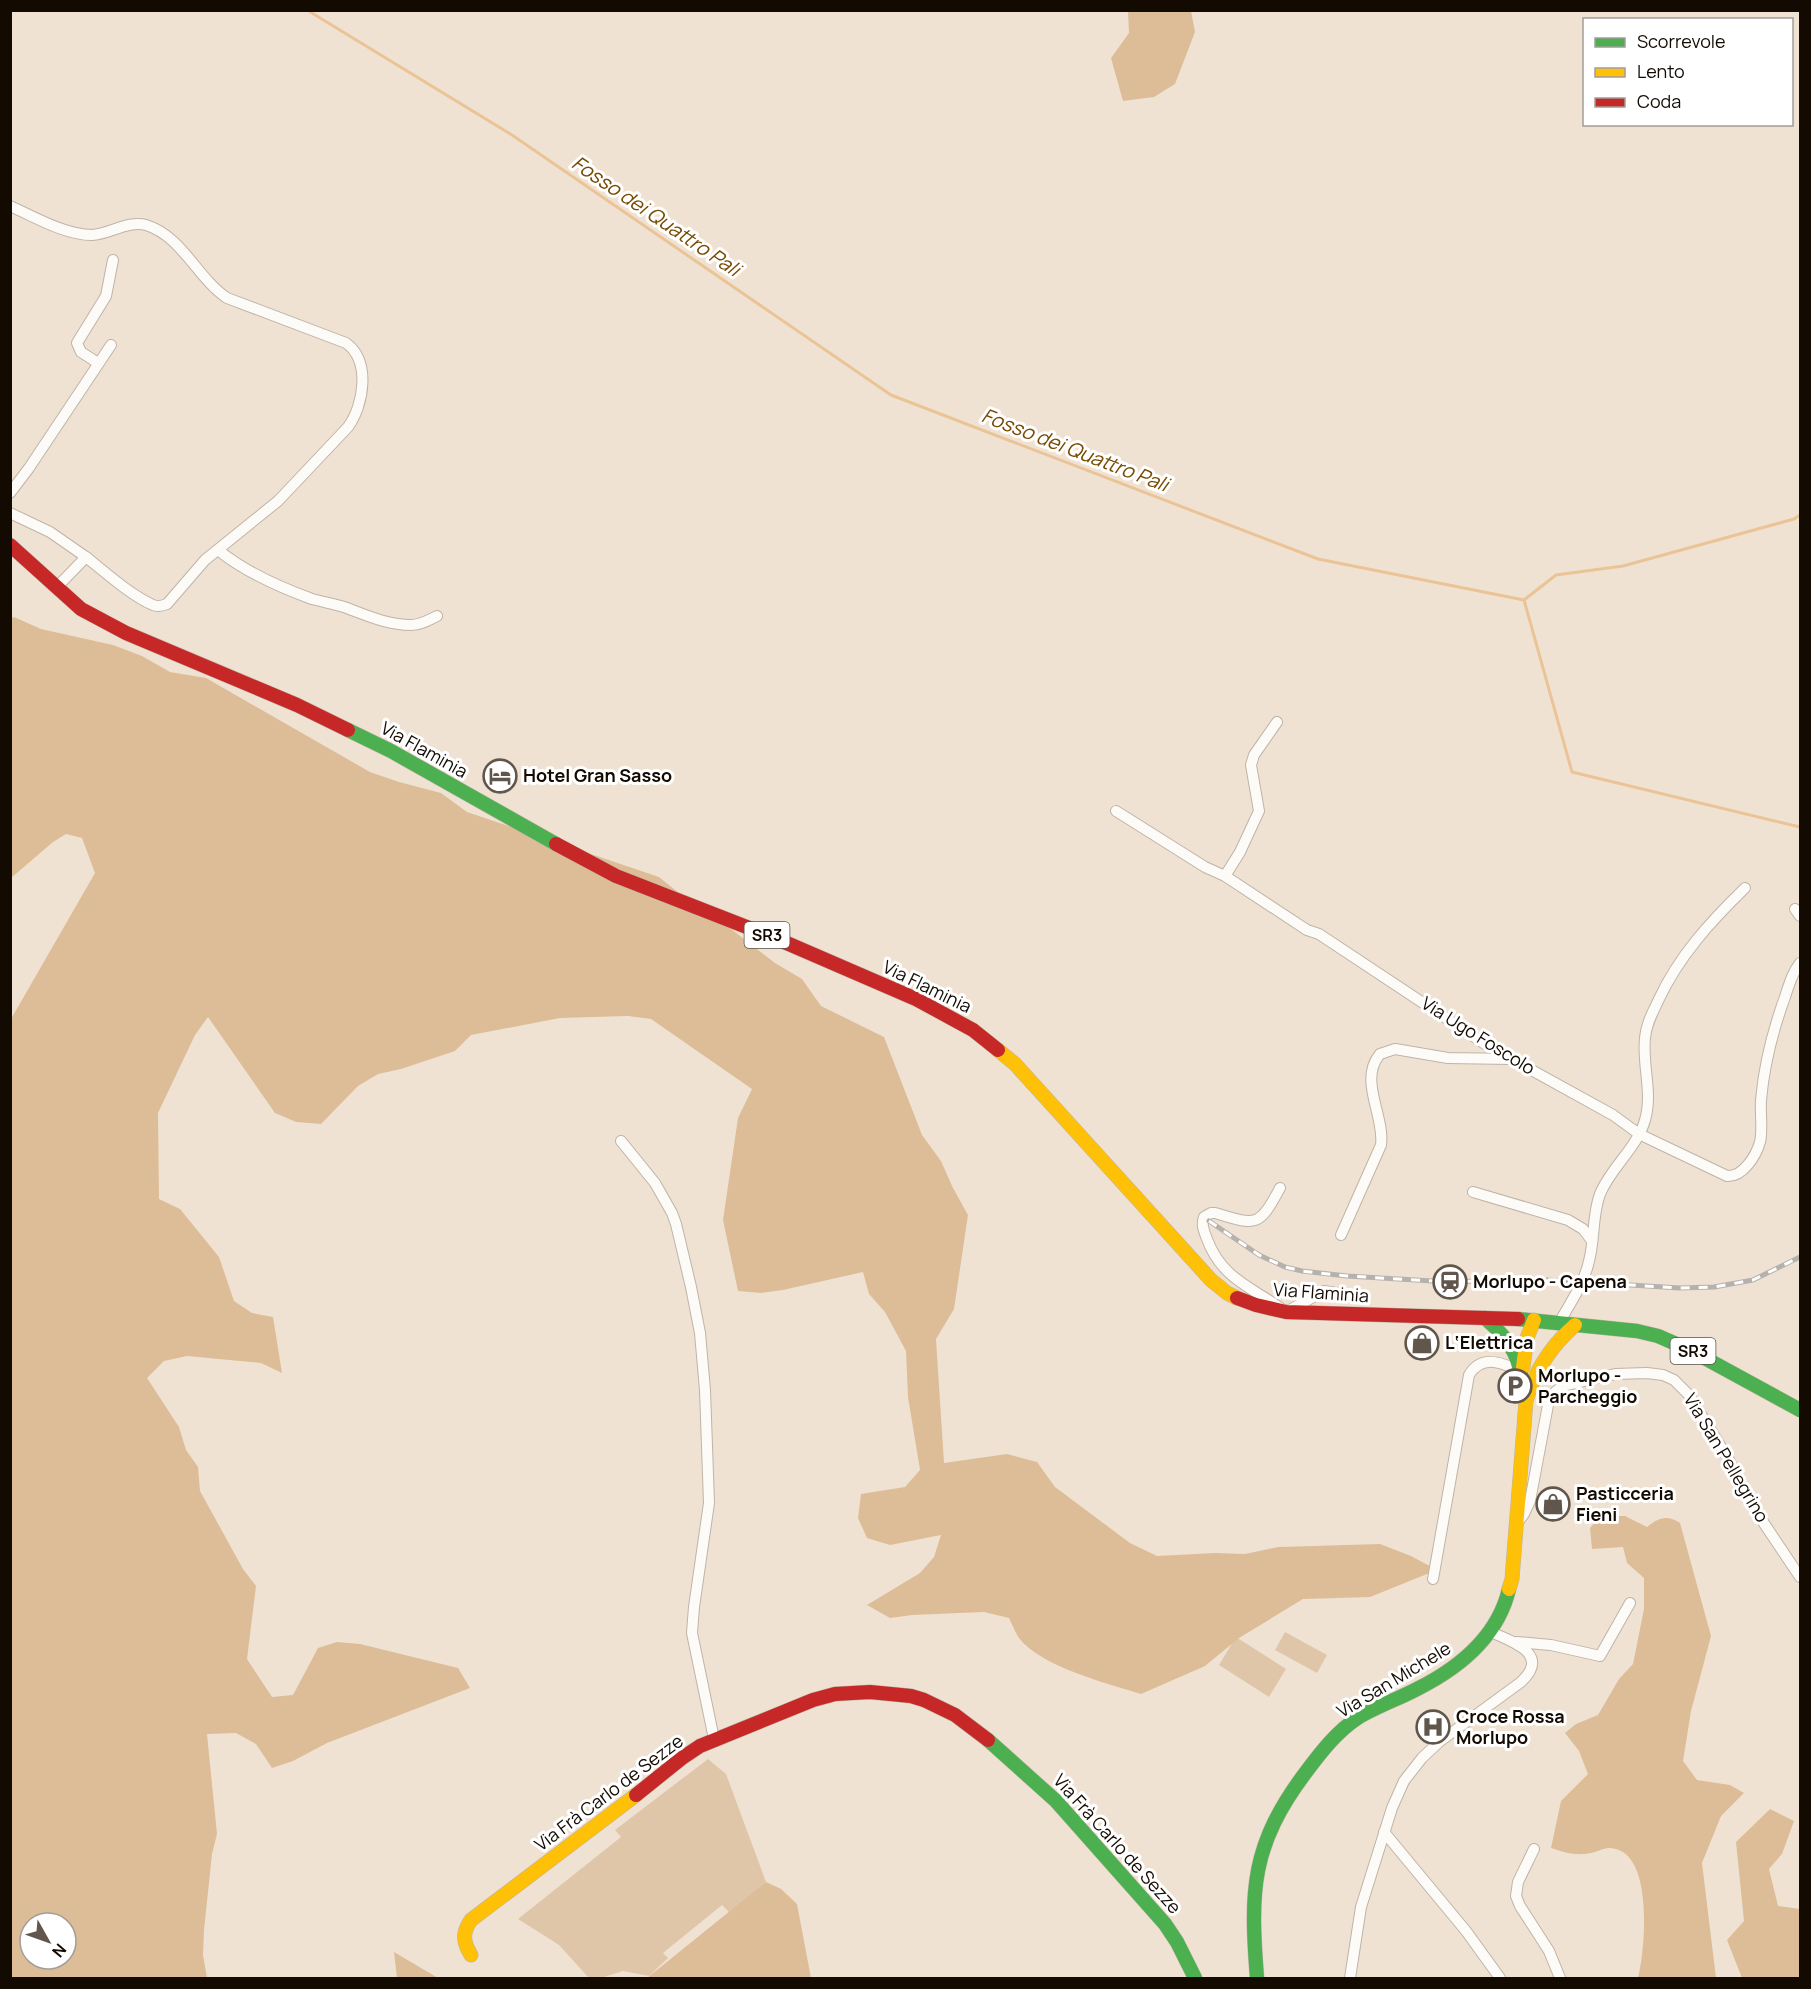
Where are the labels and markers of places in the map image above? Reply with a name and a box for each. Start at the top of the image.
hotel icon: Hotel Gran Sasso [482,758,518,794]
place label: Hotel Gran Sasso [523,763,672,787]
station icon: Morlupo - Capena [1432,1264,1468,1300]
place label: Morlupo - Capena [1473,1269,1627,1293]
shop icon: L‘Elettrica [1404,1325,1440,1361]
place label: L‘Elettrica [1445,1330,1533,1354]
place label: Morlupo - Parcheggio [1538,1363,1637,1408]
parking icon: Morlupo - Parcheggio [1497,1368,1533,1404]
place label: Pasticceria Fieni [1576,1481,1674,1526]
shop icon: Pasticceria Fieni [1535,1486,1571,1522]
place label: Croce Rossa Morlupo [1456,1704,1565,1749]
hospital icon: Croce Rossa Morlupo [1415,1709,1451,1745]

